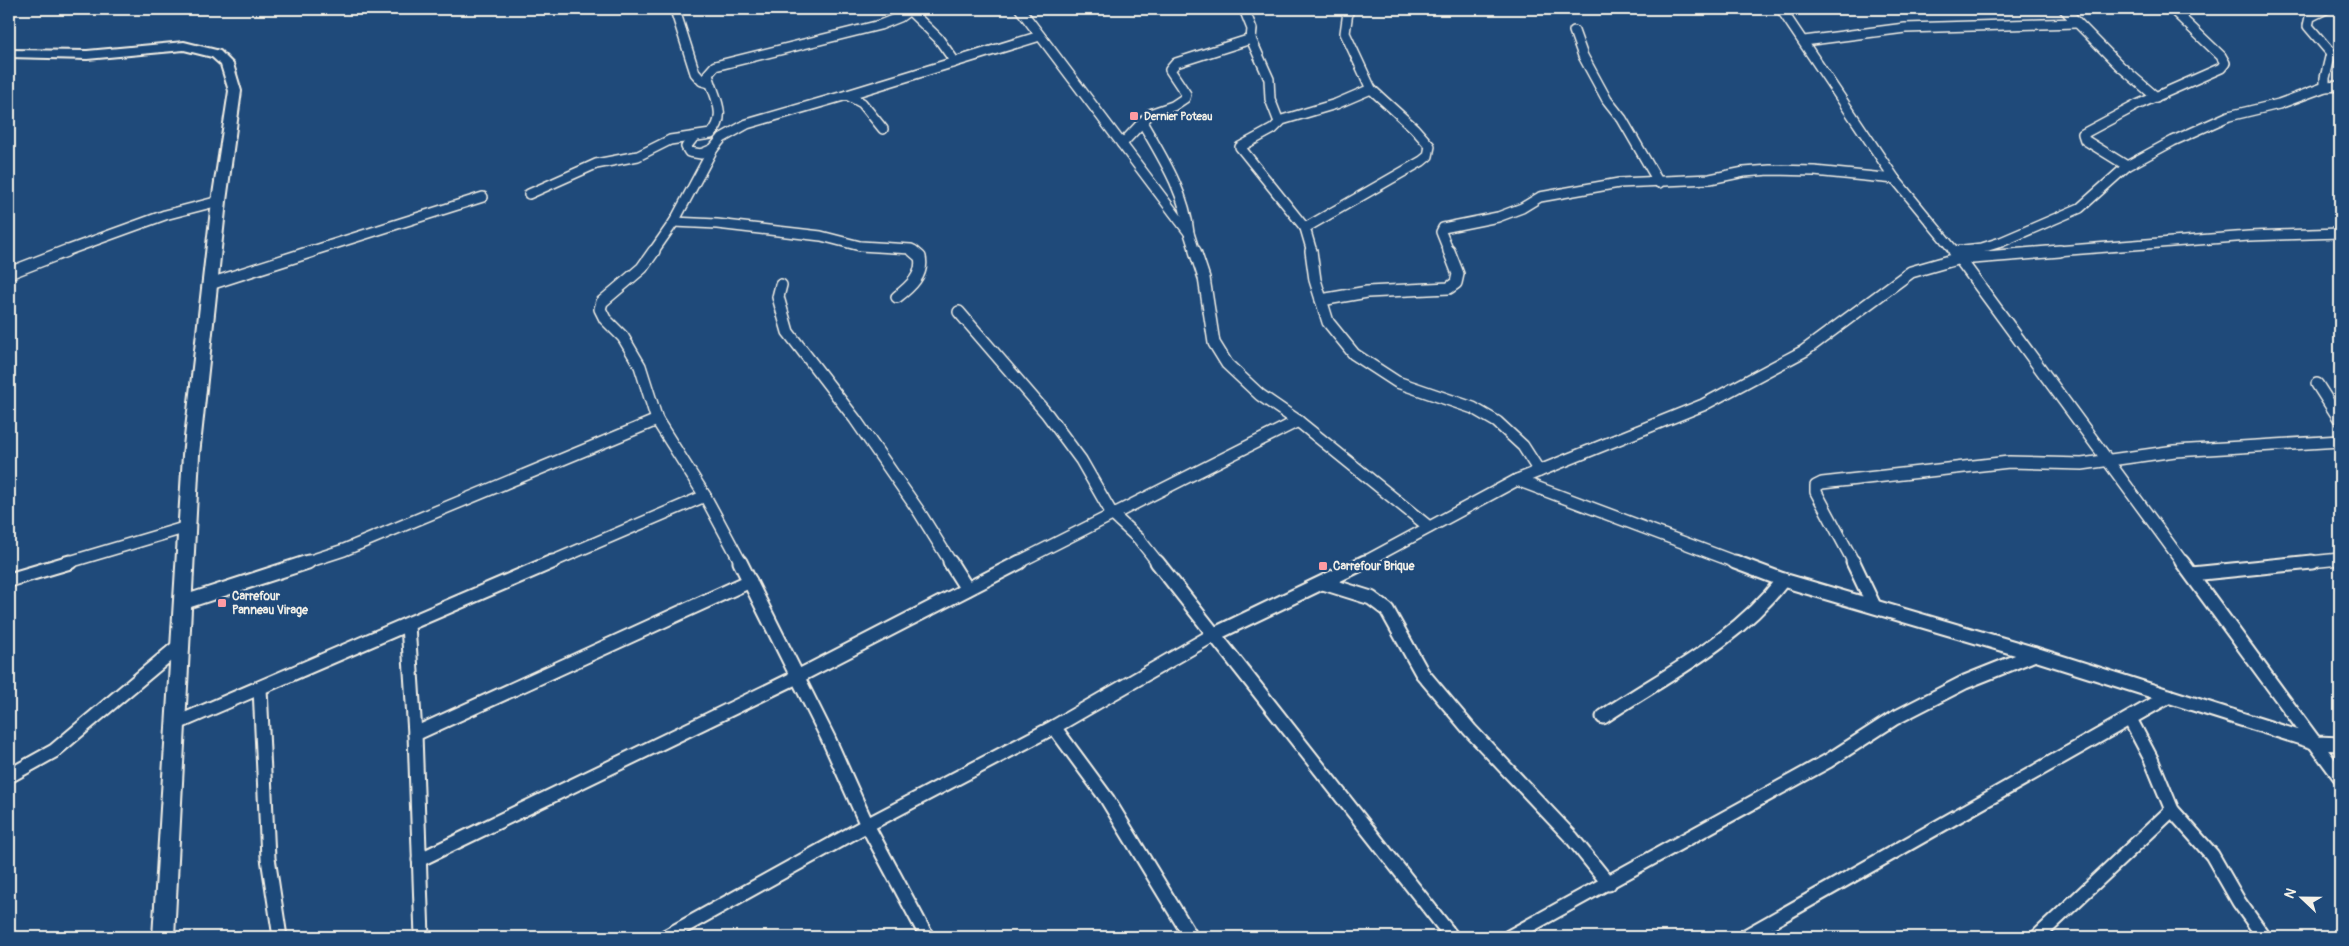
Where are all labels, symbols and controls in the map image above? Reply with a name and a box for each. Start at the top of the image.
marker: Dernier Poteau [1128,110,1140,122]
place label: Dernier Poteau [1144,110,1213,123]
place label: Carrefour Brique [1333,559,1416,574]
marker: Carrefour Brique [1317,560,1329,572]
place label: Carrefour Panneau Virage [232,589,309,618]
marker: Carrefour Panneau Virage [216,597,228,609]
north arrow [2276,874,2326,924]
text: N [2281,886,2300,901]

